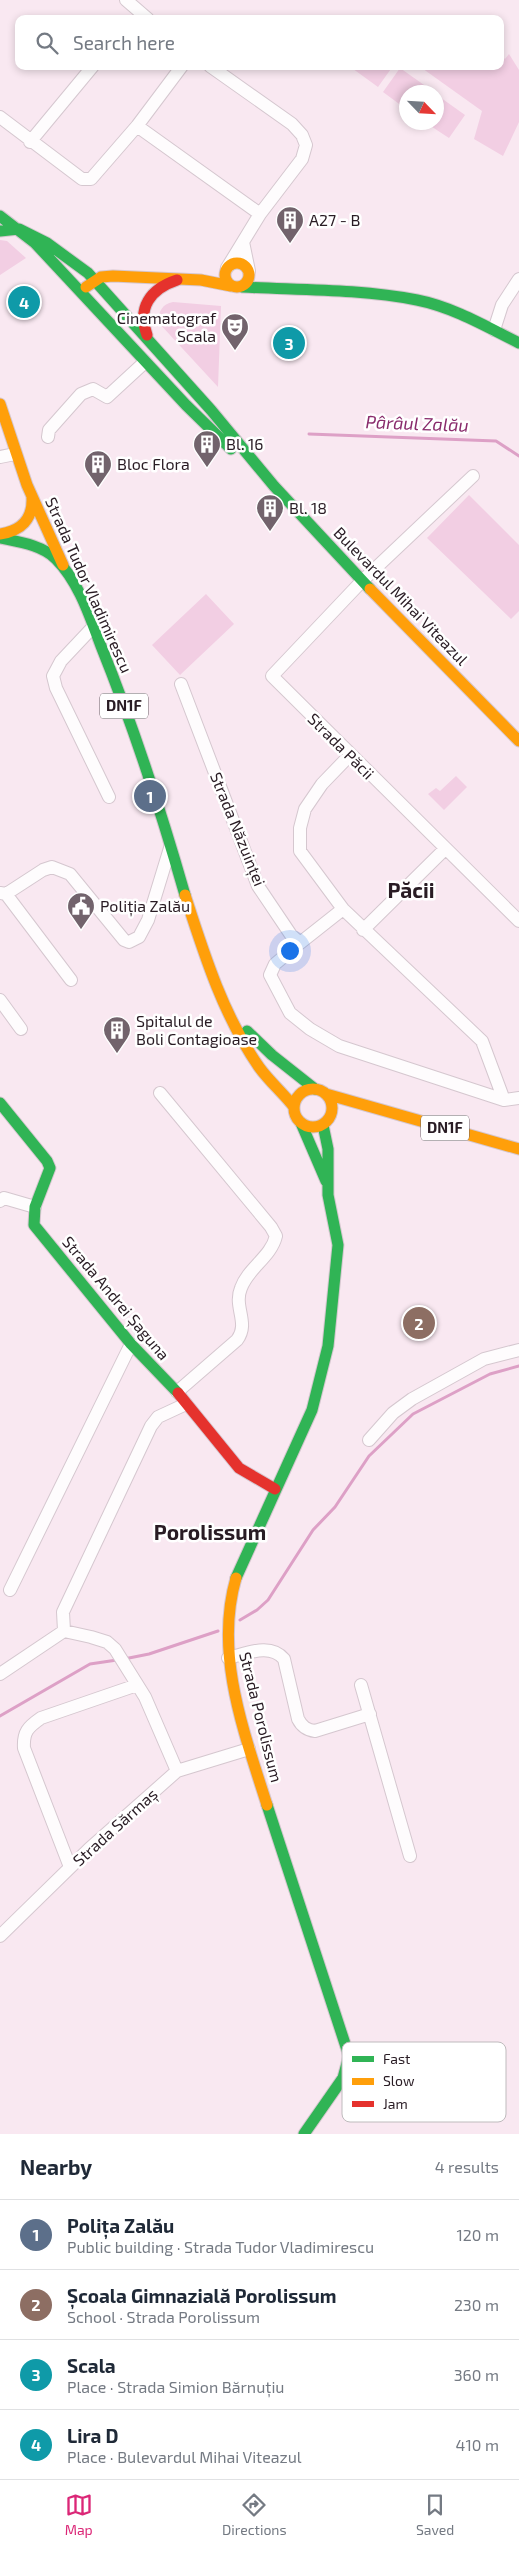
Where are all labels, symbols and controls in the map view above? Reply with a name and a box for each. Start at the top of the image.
search box [15,15,504,70]
icon: search [33,29,61,57]
text: Search here [73,31,175,54]
north arrow [399,85,444,130]
building icon: A27 - B [275,205,305,244]
place label: A27 - B [309,210,360,229]
pin: 4 [8,283,40,321]
place label: Cinematograf Scala [117,308,217,345]
theatre icon: Cinematograf Scala [220,312,250,351]
pin: 3 [273,324,305,362]
water label: Pârâul Zalău [365,410,469,436]
building icon: Bl. 16 [192,429,222,468]
place label: Bl. 16 [226,434,263,453]
building icon: Bloc Flora [83,449,113,488]
place label: Bloc Flora [117,454,190,473]
building icon: Bl. 18 [255,493,285,532]
street label: Strada Tudor Vladimirescu [42,494,137,676]
place label: Bl. 18 [289,498,327,517]
street label: Bulevardul Mihai Viteazul [330,523,472,669]
road number: DN1F [100,694,148,718]
street label: Strada Păcii [304,709,378,783]
street label: Strada Năzuinței [205,769,270,889]
pin: 1 [134,777,166,815]
district label: Păcii [387,877,435,902]
public building icon: Poliția Zalău [66,891,96,930]
place label: Poliția Zalău [100,896,190,917]
your location [277,938,303,964]
place label: Spitalul de Boli Contagioase [136,1011,257,1048]
building icon: Spitalul de Boli Contagioase [102,1015,132,1054]
road number: DN1F [421,1116,469,1140]
street label: Strada Andrei Șaguna [57,1232,174,1365]
pin: 2 [403,1304,435,1342]
district label: Porolissum [154,1519,266,1544]
street label: Strada Porolissum [236,1650,287,1784]
street label: Strada Sărmaș [69,1784,162,1871]
legend [342,2042,506,2122]
text: Fast [383,2050,410,2067]
text: Slow [383,2072,415,2089]
text: Jam [383,2095,408,2112]
text: Nearby [20,2154,92,2179]
text: 4 results [435,2157,499,2176]
text: Polița Zalău [67,2214,174,2237]
text: 1 [33,2225,39,2244]
text: 120 m [456,2225,499,2244]
text: Public building · Strada Tudor Vladimirescu [67,2237,374,2256]
text: Școala Gimnazială Porolissum [67,2284,336,2307]
text: 2 [31,2295,41,2314]
text: 230 m [454,2295,499,2314]
text: School · Strada Porolissum [67,2307,260,2326]
text: Scala [67,2354,116,2377]
text: 3 [31,2365,41,2384]
text: 360 m [454,2365,499,2384]
text: Place · Strada Simion Bărnuțiu [67,2377,284,2396]
text: Lira D [67,2424,118,2447]
text: 4 [31,2435,41,2454]
text: 410 m [456,2435,499,2454]
text: Place · Bulevardul Mihai Viteazul [67,2447,302,2466]
tab: Map [65,2491,93,2538]
tab: Directions [222,2491,287,2538]
tab: Saved [416,2491,454,2538]

